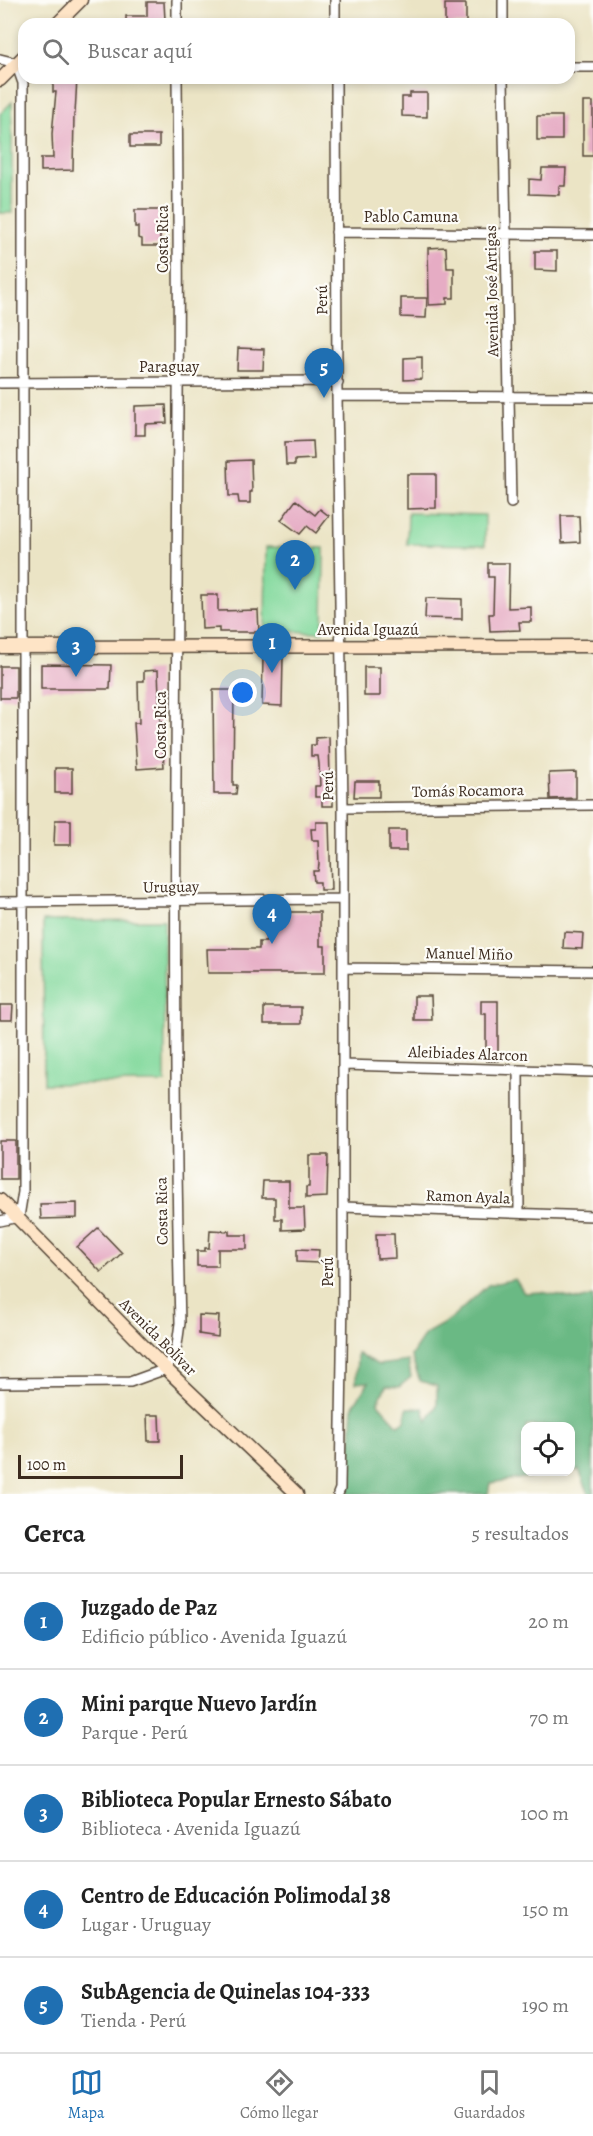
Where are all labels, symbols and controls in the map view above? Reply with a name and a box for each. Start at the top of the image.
search box [18,18,575,84]
icon: search [39,35,72,68]
text: Buscar aquí [87,36,193,66]
street label: Costa Rica [152,204,174,273]
street label: Pablo Camuna [364,206,459,228]
street label: Avenida José Artigas [480,225,504,358]
street label: Perú [311,284,333,315]
pin: 5 [304,348,344,398]
street label: Paraguay [139,356,200,378]
pin: 2 [276,540,314,590]
street label: Avenida Iguazú [316,619,419,641]
pin: 1 [252,624,292,673]
pin: 3 [56,628,96,677]
your location [228,678,257,707]
street label: Costa Rica [150,690,172,759]
street label: Perú [317,770,339,801]
street label: Tomás Rocamora [412,779,525,803]
street label: Uruguay [143,875,200,898]
pin: 4 [252,894,292,944]
street label: Manuel Miño [425,942,513,966]
street label: Aleibiades Alarcon [407,1041,528,1067]
street label: Costa Rica [150,1176,174,1245]
street label: Ramon Ayala [425,1185,511,1209]
street label: Perú [317,1257,339,1287]
street label: Avenida Bolívar [114,1293,202,1381]
map controls [521,1422,575,1476]
button: locate [521,1422,575,1476]
scale bar [18,1452,183,1480]
text: 100 m [27,1454,66,1476]
text: Cerca [24,1516,86,1551]
text: 5 resultados [472,1520,569,1547]
text: Juzgado de Paz [81,1593,217,1623]
text: 1 [40,1608,47,1635]
text: 20 m [528,1608,569,1635]
text: Edificio público · Avenida Iguazú [81,1623,347,1650]
text: Mini parque Nuevo Jardín [81,1689,317,1719]
text: 2 [39,1704,48,1731]
text: 70 m [529,1704,569,1731]
text: Parque · Perú [81,1719,188,1746]
text: Biblioteca Popular Ernesto Sábato [81,1785,392,1815]
text: 3 [39,1800,48,1827]
text: 100 m [520,1800,569,1827]
text: Biblioteca · Avenida Iguazú [81,1815,301,1842]
text: Centro de Educación Polimodal 38 [81,1881,391,1911]
text: 4 [39,1896,48,1923]
text: 150 m [522,1896,569,1923]
text: Lugar · Uruguay [81,1911,211,1938]
text: SubAgencia de Quinelas 104-333 [81,1977,370,2007]
text: 5 [39,1992,48,2019]
text: 190 m [522,1992,569,2019]
text: Tienda · Perú [81,2007,186,2034]
tab: Mapa [68,2066,105,2124]
tab: Cómo llegar [240,2066,318,2124]
tab: Guardados [454,2066,525,2124]

